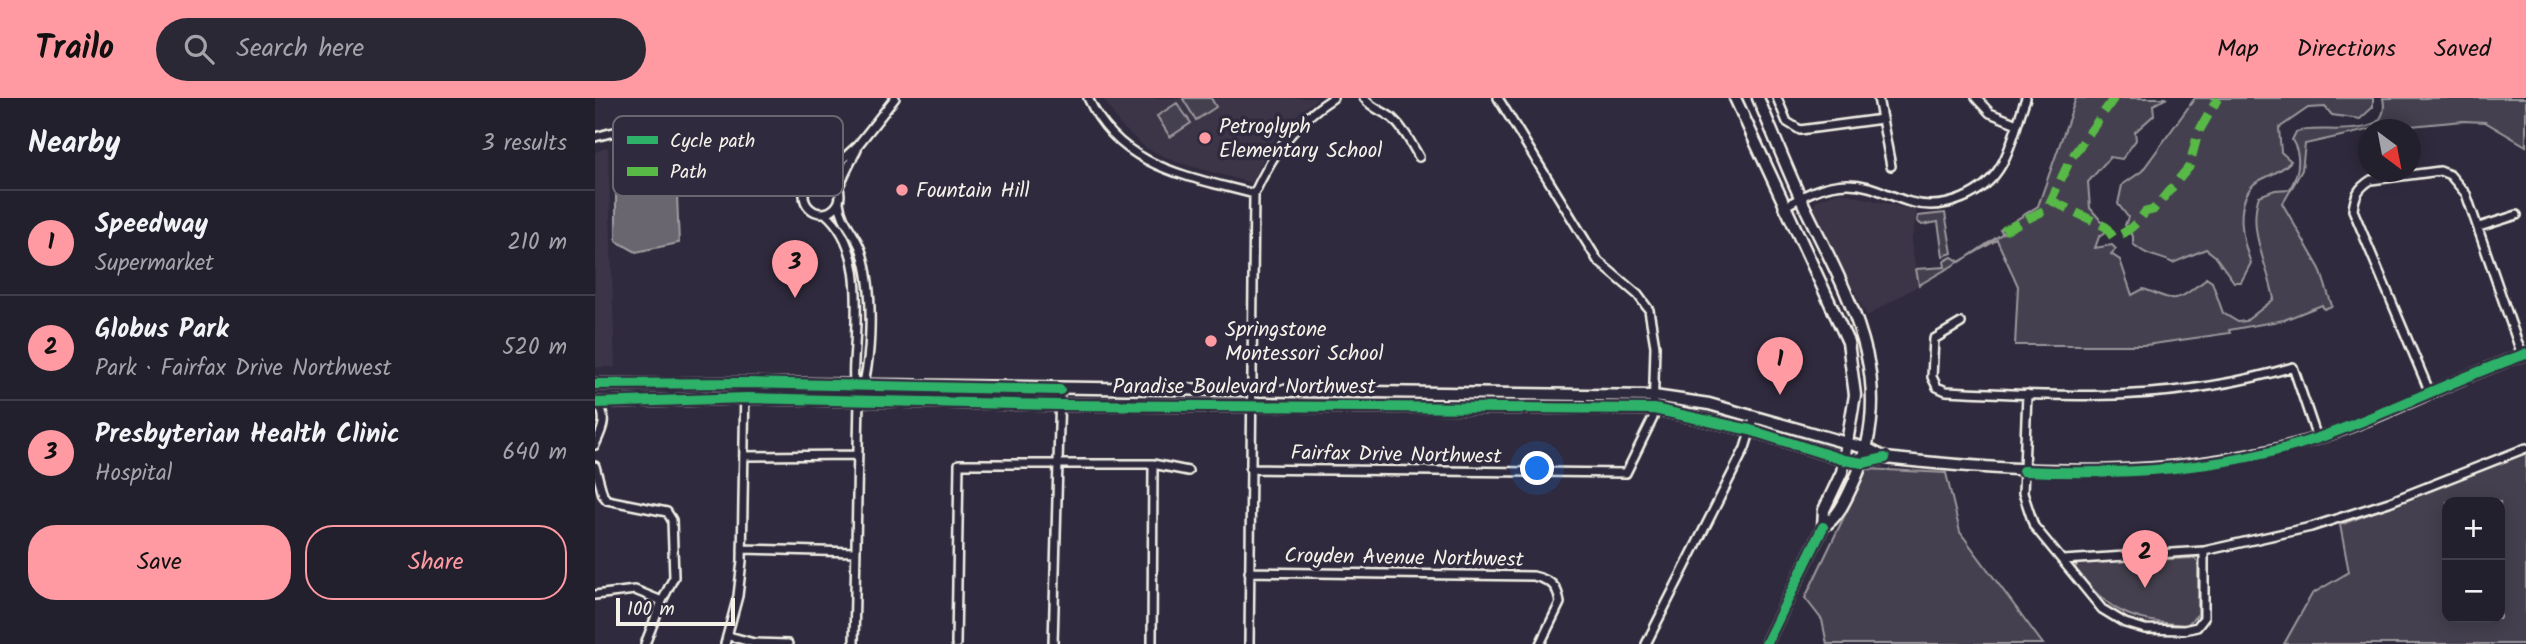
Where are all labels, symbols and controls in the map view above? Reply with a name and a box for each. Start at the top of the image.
search box [156,18,646,81]
text: Trailo [35,23,114,76]
text: Search here [236,28,364,70]
icon: search [180,30,218,68]
text: Map [2217,30,2259,69]
text: Directions [2297,30,2396,69]
text: Saved [2434,30,2491,69]
place label: Petroglyph Elementary School [1219,111,1382,168]
legend [613,116,843,196]
north arrow [2358,119,2421,182]
text: Nearby [28,120,120,168]
text: 3 results [481,126,567,162]
text: Cycle path [670,127,755,157]
marker: Petroglyph Elementary School [1197,130,1213,146]
text: Path [670,158,707,188]
place label: Fountain Hill [916,175,1030,208]
marker: Fountain Hill [894,182,910,198]
text: Speedway [95,204,208,246]
text: 1 [48,225,54,261]
text: 210 m [507,225,567,261]
pin: 3 [772,240,818,298]
text: Supermarket [95,246,214,282]
text: Globus Park [95,309,229,351]
place label: Springstone Montessori School [1225,314,1384,371]
text: 2 [44,330,58,366]
text: 520 m [502,330,567,366]
marker: Springstone Montessori School [1203,333,1219,349]
pin: 1 [1757,337,1803,395]
text: Park · Fairfax Drive Northwest [95,351,392,387]
street label: Paradise Boulevard Northwest [1112,371,1376,404]
text: Presbyterian Health Clinic [95,414,400,456]
text: 3 [45,435,57,471]
text: 640 m [503,435,567,471]
street label: Fairfax Drive Northwest [1290,437,1503,474]
your location [1520,451,1554,485]
text: Hospital [95,456,172,492]
map controls [2442,497,2505,623]
button: + [2442,497,2505,560]
button: Save [28,525,291,600]
button: Share [305,525,567,600]
pin: 2 [2122,530,2168,588]
street label: Croyden Avenue Northwest [1284,540,1525,577]
button: − [2442,560,2505,623]
scale bar [616,595,735,627]
text: 100 m [627,595,675,625]

